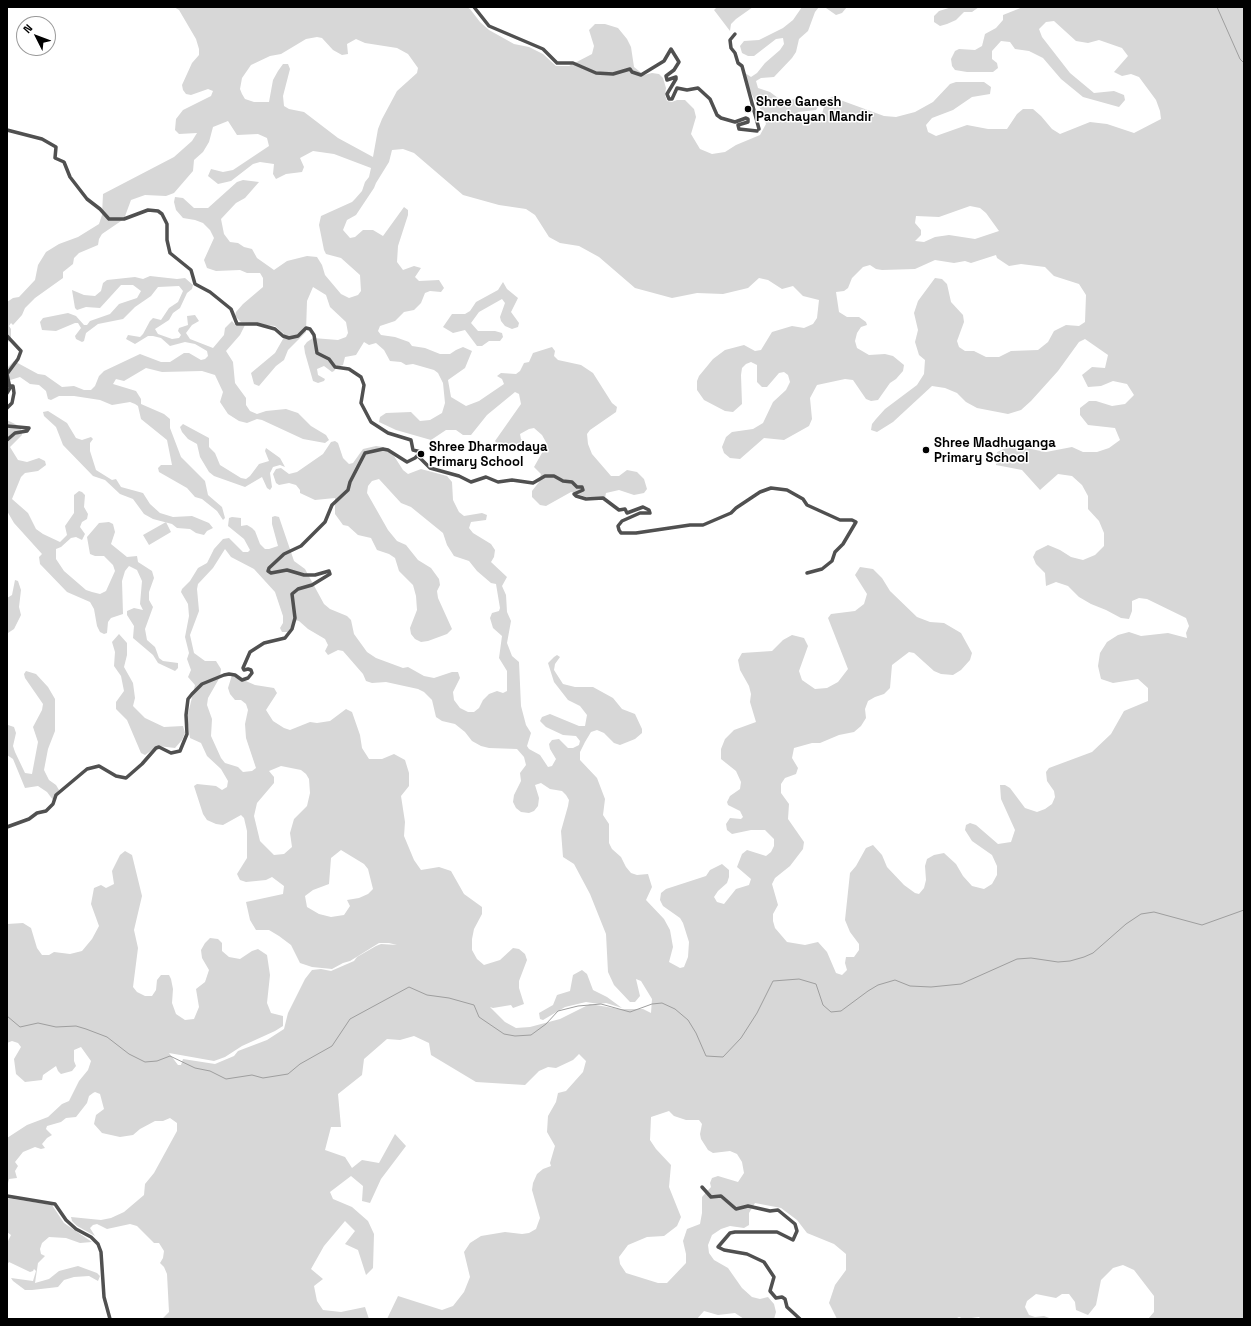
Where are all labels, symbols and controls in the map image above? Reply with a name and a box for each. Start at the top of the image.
north arrow [16,16,56,56]
text: N [20,21,35,36]
place label: Shree Ganesh Panchayan Mandir [756,94,873,125]
marker: Shree Ganesh Panchayan Mandir [743,104,753,114]
place label: Shree Madhuganga Primary School [934,435,1056,466]
place label: Shree Dharmodaya Primary School [429,439,548,470]
marker: Shree Madhuganga Primary School [921,445,931,455]
marker: Shree Dharmodaya Primary School [416,449,426,459]

